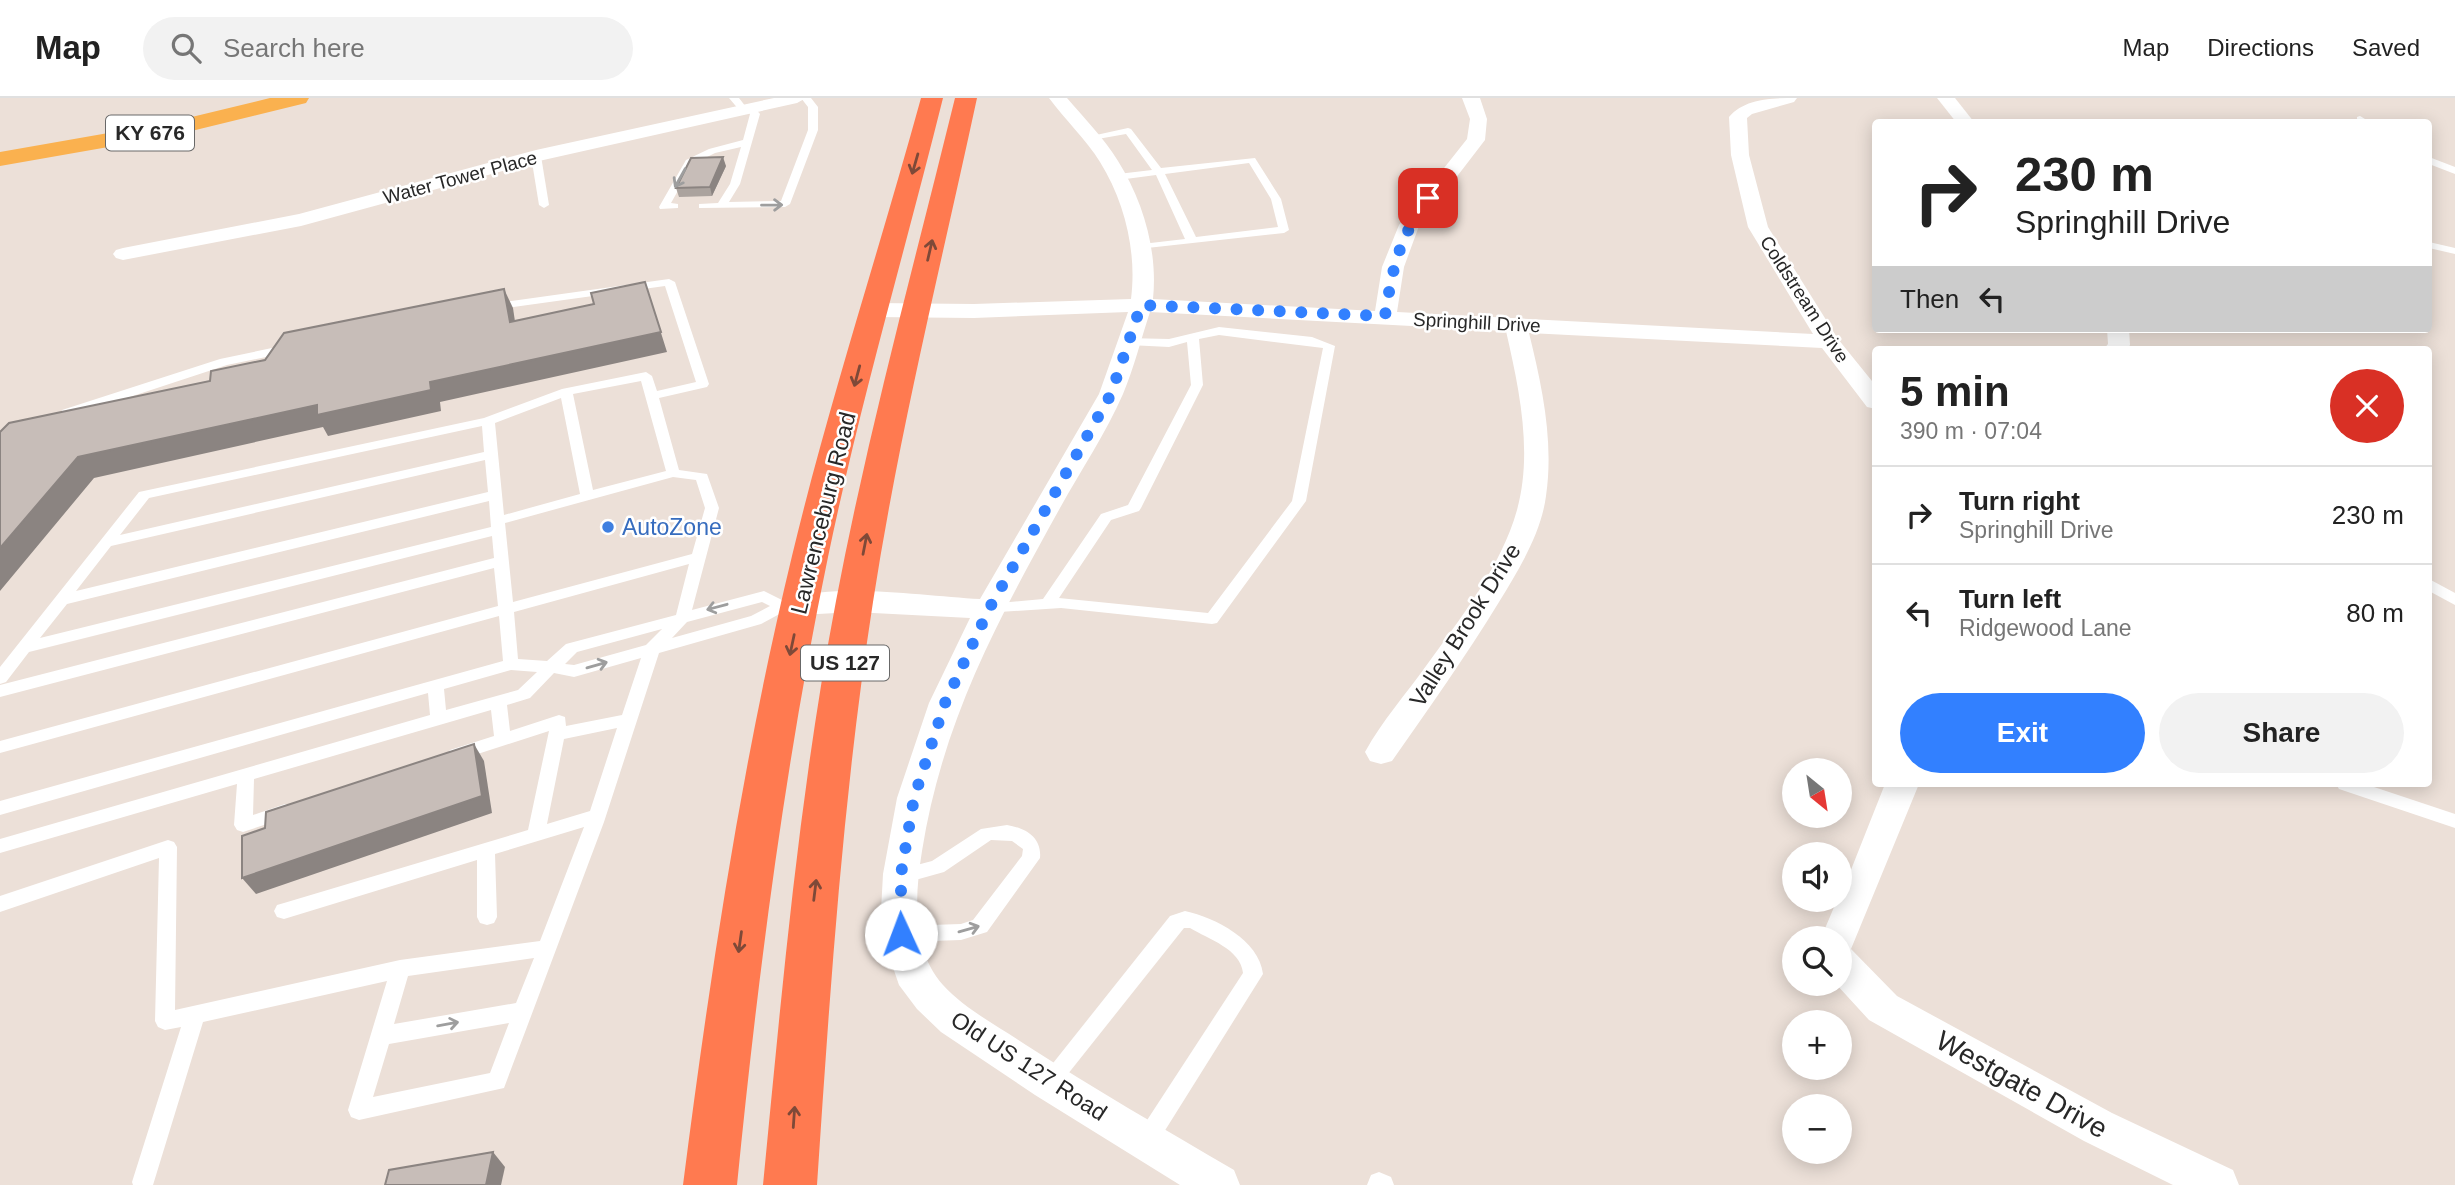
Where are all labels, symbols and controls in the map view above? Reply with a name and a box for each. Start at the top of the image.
search box [143,17,633,80]
text: Map [35,29,101,66]
icon: search [167,29,205,67]
text: Search here [223,33,365,63]
text: Map [2123,34,2169,61]
text: Directions [2207,34,2314,61]
text: Saved [2352,34,2420,61]
road number: KY 676 [106,116,194,150]
street label: Water Tower Place [381,147,539,208]
icon: right [1900,147,1991,238]
text: 230 m [2015,147,2154,201]
one-way arrow [907,153,920,175]
one-way arrow [673,167,686,188]
pin [1398,168,1458,228]
icon: arrive [1409,179,1447,217]
one-way arrow [760,198,783,211]
text: Springhill Drive [2015,204,2230,240]
street label: Coldstream Drive [1756,232,1853,367]
one-way arrow [924,239,938,262]
icon: left [1973,280,2011,318]
text: Then [1900,284,1959,314]
street label: Springhill Drive [1413,309,1541,336]
one-way arrow [849,365,862,387]
text: 5 min [1900,368,2010,415]
button: close [2330,369,2404,443]
street label: Lawrenceburg Road [785,409,861,617]
text: 390 m · 07:04 [1900,418,2042,444]
text: Turn right [1959,486,2080,516]
icon: right [1900,496,1938,534]
text: 230 m [2332,500,2404,530]
place label: AutoZone [622,514,722,540]
text: Springhill Drive [1959,517,2114,543]
marker: AutoZone [600,519,616,535]
one-way arrow [859,533,873,556]
street label: Valley Brook Drive [1404,539,1526,711]
text: Turn left [1959,584,2061,614]
icon: left [1900,594,1938,632]
text: 80 m [2346,598,2404,628]
one-way arrow [706,601,729,614]
text: Ridgewood Lane [1959,615,2132,641]
one-way arrow [785,633,798,656]
road number: US 127 [801,646,889,680]
one-way arrow [586,657,608,670]
button: Exit [1900,693,2145,773]
button: Share [2159,693,2404,773]
north arrow [1782,758,1852,828]
map controls [1782,758,1852,1164]
button: sound [1782,842,1852,912]
one-way arrow [808,880,821,902]
position arrow [864,897,938,971]
one-way arrow [957,922,980,935]
button: search [1782,926,1852,996]
one-way arrow [733,930,746,952]
street label: Old US 127 Road [946,1006,1112,1126]
button: + [1782,1010,1852,1080]
one-way arrow [436,1017,459,1030]
street label: Westgate Drive [1931,1025,2113,1144]
button: − [1782,1094,1852,1164]
one-way arrow [788,1106,801,1129]

